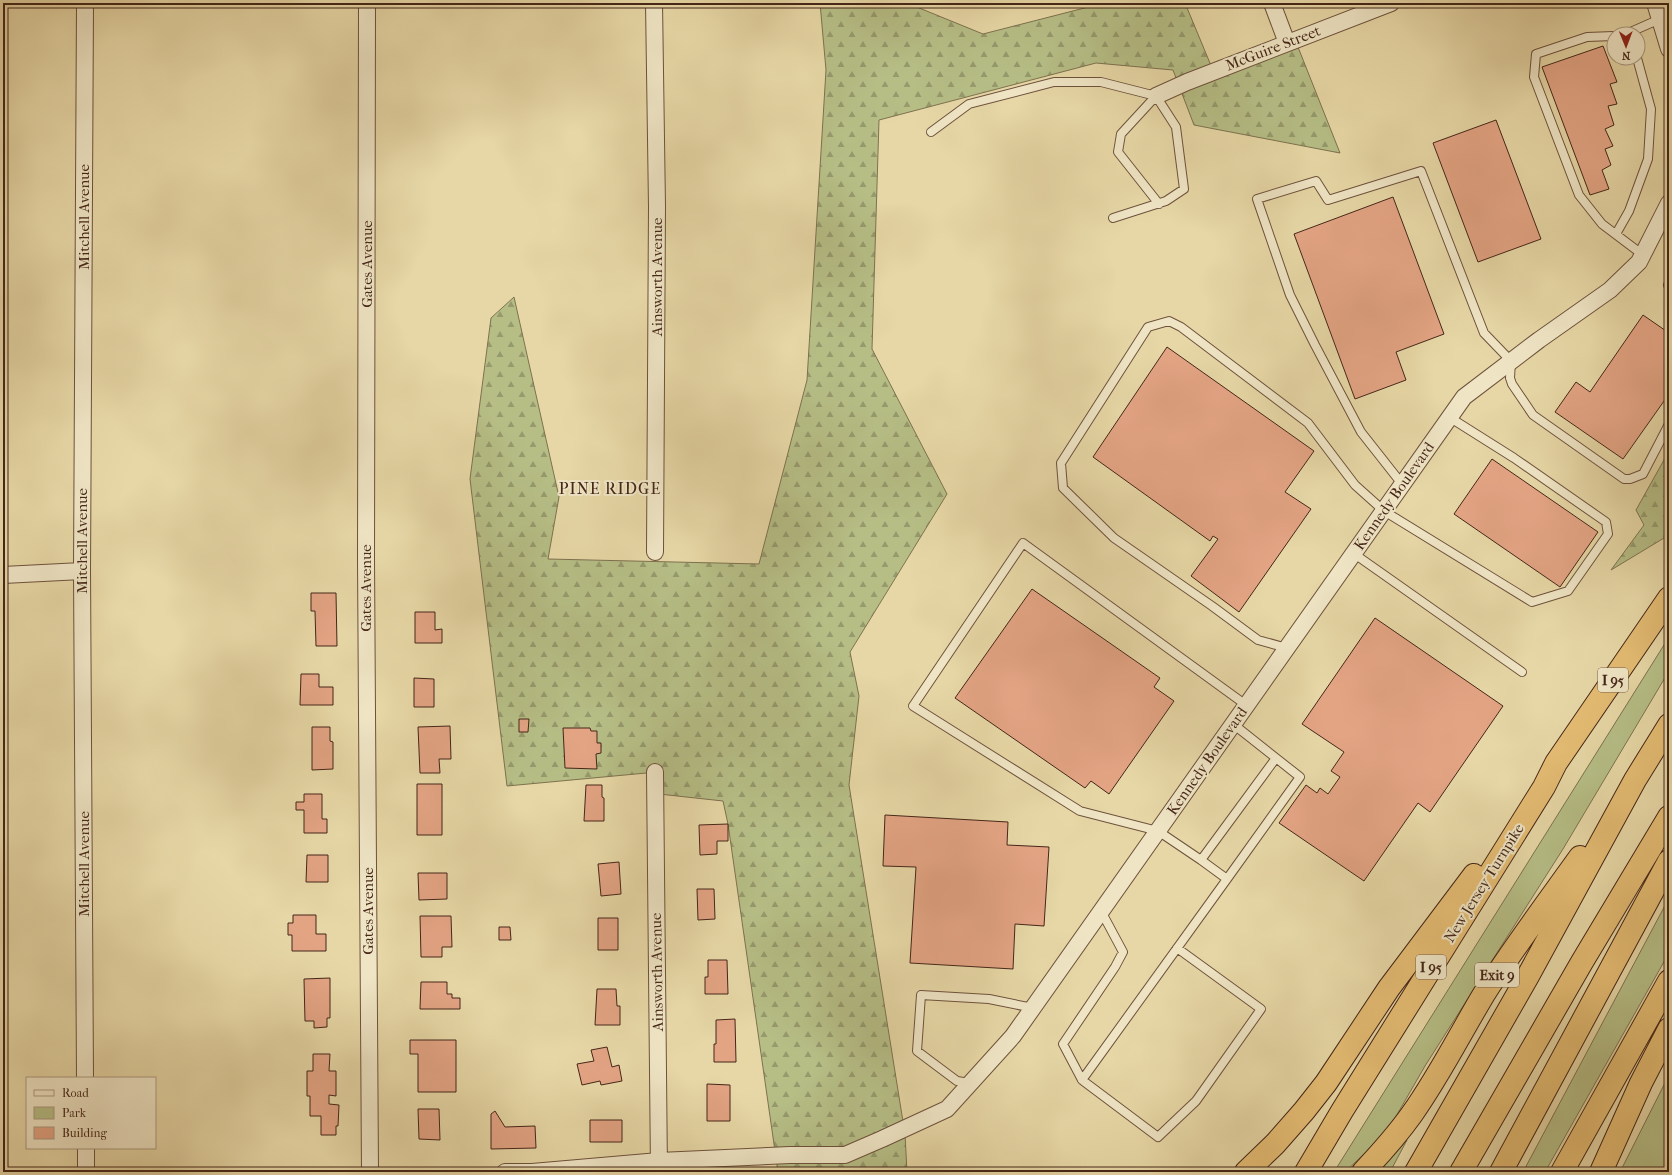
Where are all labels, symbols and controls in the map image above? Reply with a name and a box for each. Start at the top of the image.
street label: McGuire Street [1223,21,1324,74]
north arrow [1606,26,1646,66]
text: N [1621,49,1630,62]
street label: Mitchell Avenue [75,164,93,270]
street label: Ainsworth Avenue [648,217,666,337]
street label: Gates Avenue [358,220,376,308]
street label: Kennedy Boulevard [1350,438,1438,553]
district label: PINE RIDGE [559,479,661,498]
street label: Mitchell Avenue [73,488,91,594]
street label: Gates Avenue [357,544,375,632]
road number: I 95 [1598,668,1628,692]
street label: Kennedy Boulevard [1163,703,1251,818]
street label: Mitchell Avenue [75,811,93,917]
street label: New Jersey Turnpike [1440,820,1528,946]
street label: Gates Avenue [359,867,377,955]
street label: Ainsworth Avenue [647,912,667,1032]
road number: I 95 [1416,955,1446,979]
road number: Exit 9 [1475,963,1519,987]
legend [26,1077,156,1149]
text: Road [62,1086,89,1100]
text: Park [62,1106,87,1120]
text: Building [62,1126,107,1140]

